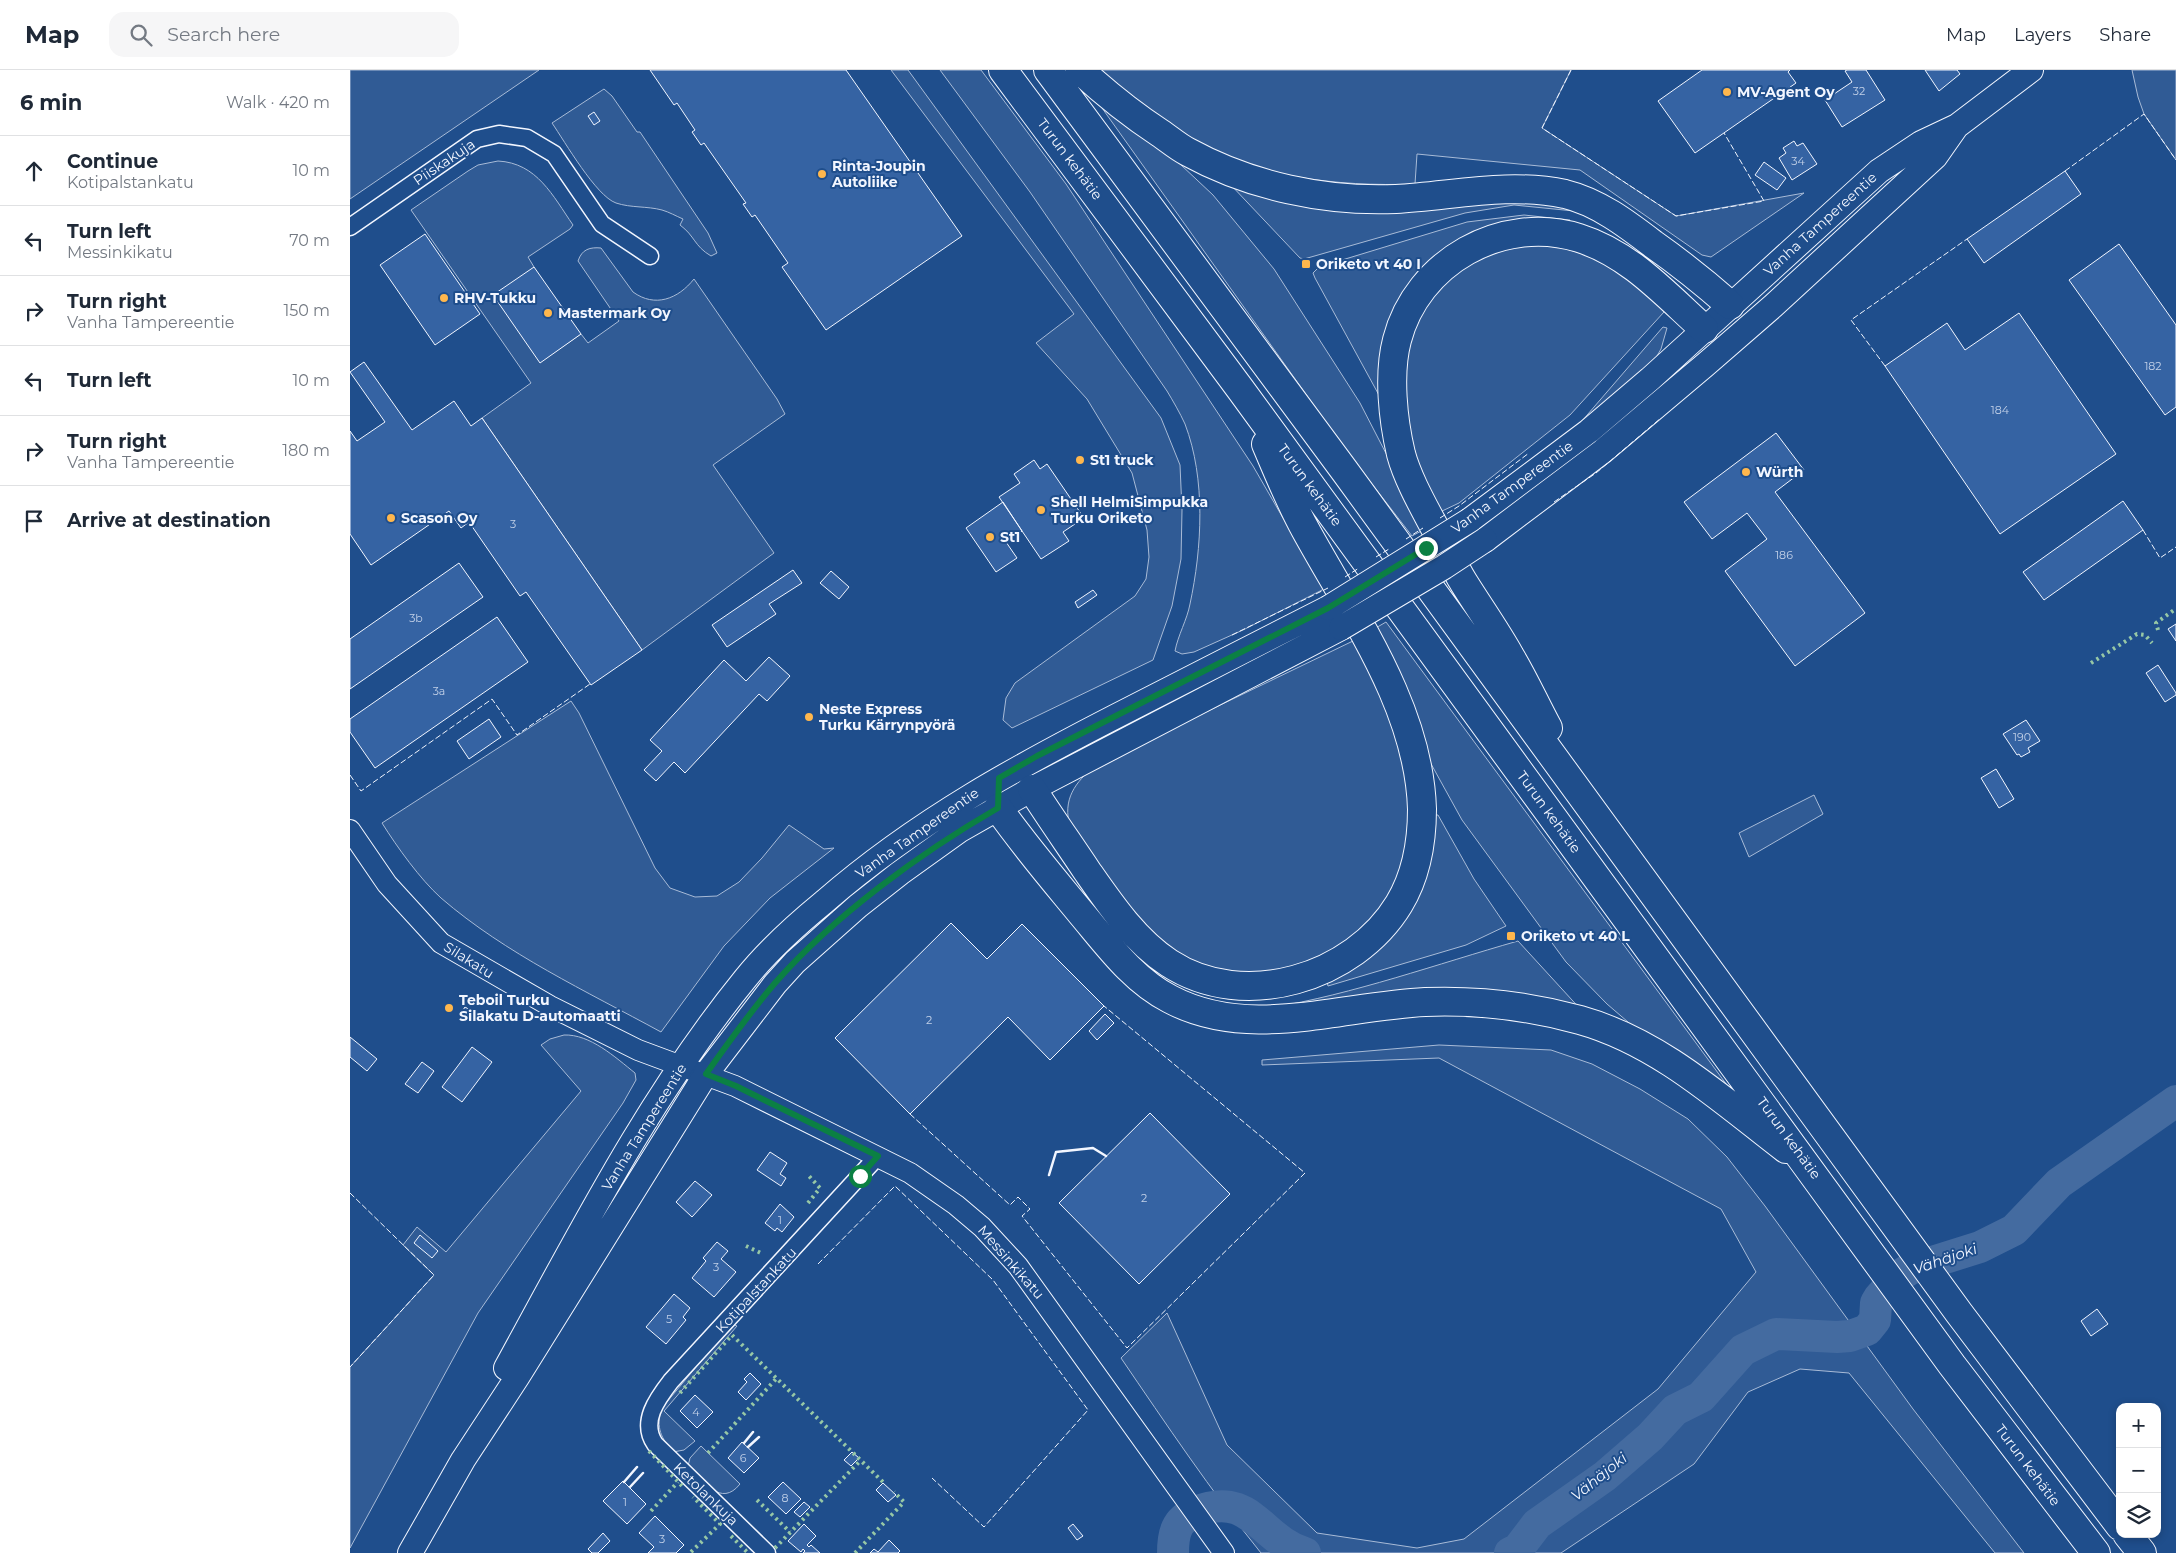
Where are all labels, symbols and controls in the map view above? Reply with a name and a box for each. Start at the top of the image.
search box [109,12,459,57]
text: Map [25,20,79,49]
icon: search [127,21,155,49]
text: Search here [167,23,280,46]
text: Map [1946,24,1986,46]
text: Layers [2014,24,2071,46]
text: Share [2099,24,2151,46]
place label: MV-Agent Oy [1737,83,1835,101]
house number: 32 [1853,84,1865,98]
marker: MV-Agent Oy [1721,86,1733,98]
text: 6 min [20,90,82,115]
text: Walk · 420 m [226,93,330,112]
street label: Turun kehätie [1033,115,1107,203]
street label: Piiskakuja [410,135,478,189]
text: Continue [67,150,158,173]
house number: 34 [1791,154,1805,168]
icon: ahead [20,157,48,185]
place label: Rinta-Joupin Autoliike [831,157,926,191]
text: 10 m [292,161,330,180]
marker: Rinta-Joupin Autoliike [816,168,828,180]
street label: Vanha Tampereentie [1760,168,1880,280]
text: Kotipalstankatu [67,173,194,192]
text: Turn left [67,220,152,243]
icon: left [20,227,48,255]
text: 70 m [289,231,330,250]
text: Messinkikatu [67,243,173,262]
place label: Oriketo vt 40 I [1316,255,1421,273]
marker: Oriketo vt 40 I [1300,258,1312,270]
place label: RHV-Tukku [454,289,536,307]
text: Turn right [67,290,167,313]
marker: RHV-Tukku [438,292,450,304]
icon: right [20,297,48,325]
text: 150 m [283,301,330,320]
place label: Mastermark Oy [558,304,671,322]
marker: Mastermark Oy [542,307,554,319]
text: Vanha Tampereentie [67,313,234,332]
house number: 182 [2144,359,2162,373]
icon: left [20,367,48,395]
text: Turn left [67,369,152,392]
text: 10 m [292,371,330,390]
house number: 184 [1991,403,2010,417]
text: Turn right [67,430,167,453]
icon: right [20,437,48,465]
street label: Vanha Tampereentie [1447,437,1577,537]
street label: Turun kehätie [1274,440,1346,530]
text: 180 m [282,441,330,460]
place label: St1 truck [1090,451,1154,469]
text: Vanha Tampereentie [67,453,234,472]
marker: St1 truck [1074,454,1086,466]
place label: Würth [1756,463,1803,481]
marker: Würth [1740,466,1752,478]
place label: Shell HelmiSimpukka Turku Oriketo [1051,493,1208,527]
marker: Shell HelmiSimpukka Turku Oriketo [1035,504,1047,516]
icon: arrive [20,507,48,535]
text: Arrive at destination [67,509,271,532]
place label: Scason Oy [401,509,478,527]
marker: Scason Oy [385,512,397,524]
house number: 3 [510,517,516,531]
place label: St1 [1000,528,1020,546]
marker: St1 [984,531,996,543]
route end [1415,537,1438,560]
house number: 186 [1775,548,1793,562]
house number: 3b [409,611,423,625]
house number: 3a [433,684,445,698]
place label: Neste Express Turku Kärrynpyörä [819,700,955,734]
marker: Neste Express Turku Kärrynpyörä [803,711,815,723]
house number: 190 [2013,730,2031,744]
street label: Turun kehätie [1513,767,1585,857]
street label: Vanha Tampereentie [852,784,982,882]
place label: Oriketo vt 40 L [1521,927,1630,945]
marker: Oriketo vt 40 L [1505,930,1517,942]
street label: Silakatu [440,938,498,982]
place label: Teboil Turku Silakatu D-automaatti [459,991,621,1025]
marker: Teboil Turku Silakatu D-automaatti [443,1002,455,1014]
house number: 2 [926,1013,932,1027]
street label: Vanha Tampereentie [598,1060,690,1194]
street label: Turun kehätie [1753,1093,1825,1183]
route start [849,1165,872,1188]
house number: 2 [1141,1191,1147,1205]
house number: 1 [778,1213,782,1227]
street label: Messinkikatu [974,1221,1048,1303]
water label: Vähäjoki [1910,1238,1980,1278]
street label: Kotipalstankatu [712,1243,800,1337]
house number: 3 [713,1260,719,1274]
house number: 5 [666,1312,672,1326]
map controls [2116,1403,2161,1538]
button: + [2116,1403,2161,1448]
house number: 4 [692,1405,700,1419]
street label: Turun kehätie [1991,1421,2065,1509]
water label: Vähäjoki [1567,1448,1631,1505]
button: − [2116,1448,2161,1493]
house number: 6 [740,1451,747,1465]
street label: Ketolankuja [670,1459,742,1529]
house number: 8 [781,1491,789,1505]
button: layers [2116,1493,2161,1538]
house number: 1 [623,1495,627,1509]
house number: 3 [659,1532,665,1546]

